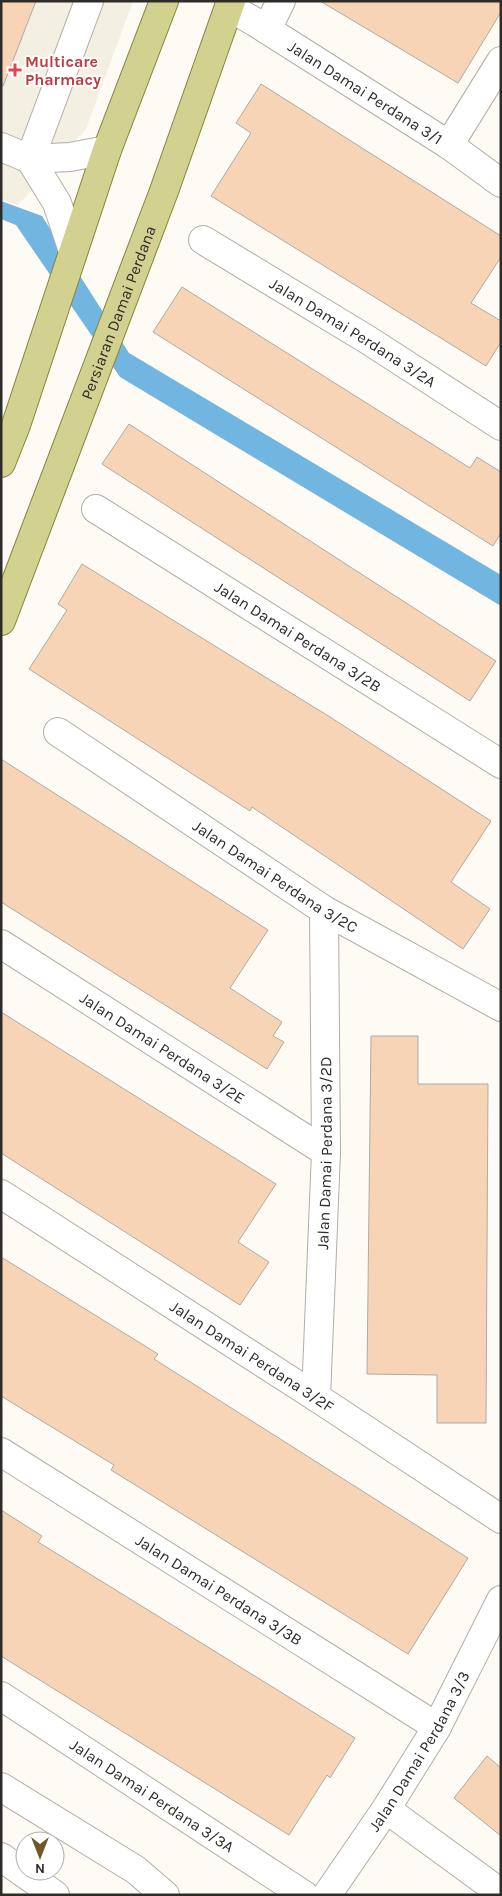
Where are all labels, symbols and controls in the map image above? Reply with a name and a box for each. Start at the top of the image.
street label: Jalan Damai Perdana 3/1 [285,37,446,148]
place label: Multicare Pharmacy [25,52,101,89]
marker: Multicare Pharmacy [9,64,21,76]
street label: Persiaran Damai Perdana [77,223,160,402]
street label: Jalan Damai Perdana 3/2A [266,274,439,391]
street label: Jalan Damai Perdana 3/2B [211,577,385,696]
street label: Jalan Damai Perdana 3/2C [189,816,361,937]
street label: Jalan Damai Perdana 3/2E [77,988,248,1108]
street label: Jalan Damai Perdana 3/2D [313,1056,336,1250]
street label: Jalan Damai Perdana 3/2F [167,1297,338,1416]
street label: Jalan Damai Perdana 3/3B [132,1531,306,1650]
street label: Jalan Damai Perdana 3/3 [365,1668,474,1835]
street label: Jalan Damai Perdana 3/3A [66,1735,238,1856]
north arrow [15,1831,65,1881]
text: N [35,1860,45,1877]

